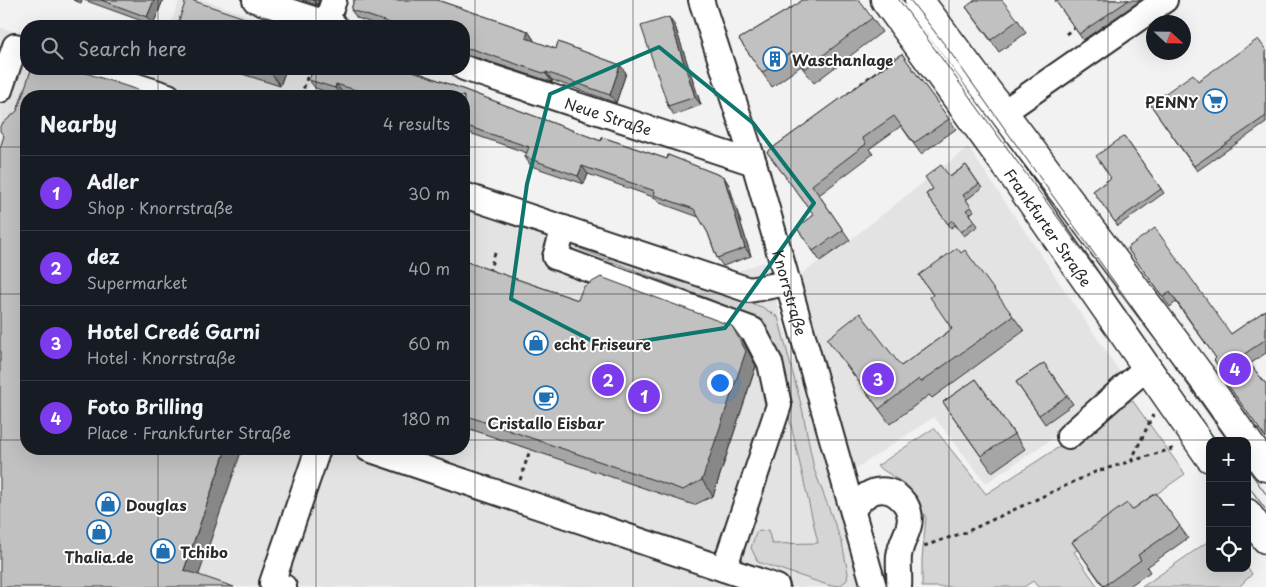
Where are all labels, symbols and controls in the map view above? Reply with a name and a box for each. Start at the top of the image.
north arrow [1146,15,1191,60]
search box [20,20,470,75]
icon: search [38,34,66,62]
text: Search here [78,34,187,62]
building icon: Waschanlage [762,46,788,72]
place label: Waschanlage [792,48,894,71]
supermarket icon: PENNY [1202,88,1228,114]
street label: Neue Straße [562,90,655,140]
place label: PENNY [1145,90,1198,113]
text: Nearby [40,107,117,139]
text: 4 results [383,111,450,135]
street label: Frankfurter Straße [1000,163,1098,291]
text: Adler [87,167,139,195]
text: 1 [52,181,60,205]
text: 30 m [408,181,450,205]
text: Shop · Knorrstraße [87,195,233,219]
text: dez [87,242,120,270]
street label: Knorrstraße [768,247,814,338]
text: 2 [50,256,62,280]
text: 40 m [408,256,450,280]
text: Supermarket [87,270,187,294]
text: Hotel Credé Garni [87,317,260,345]
shop icon: echt Friseure [523,330,549,356]
text: 3 [51,331,61,355]
text: 60 m [408,331,450,355]
place label: echt Friseure [554,332,651,355]
text: Hotel · Knorrstraße [87,345,236,369]
pin: 4 [1219,350,1251,388]
pin: 3 [862,360,894,398]
pin: 2 [592,361,624,399]
your location [707,370,733,396]
pin: 1 [628,377,660,415]
cafe icon: Cristallo Eisbar [533,385,559,411]
text: Foto Brilling [87,392,203,420]
text: 4 [51,406,61,430]
text: 180 m [402,406,450,430]
place label: Cristallo Eisbar [488,411,605,434]
text: Place · Frankfurter Straße [87,420,291,444]
map controls [1206,437,1251,572]
button: + [1206,437,1251,482]
button: − [1206,482,1251,527]
shop icon: Douglas [95,491,121,517]
place label: Douglas [126,493,187,516]
shop icon: Thalia.de [86,519,112,545]
button: locate [1206,527,1251,572]
shop icon: Tchibo [150,538,176,564]
place label: Tchibo [180,540,228,563]
place label: Thalia.de [64,545,134,568]

